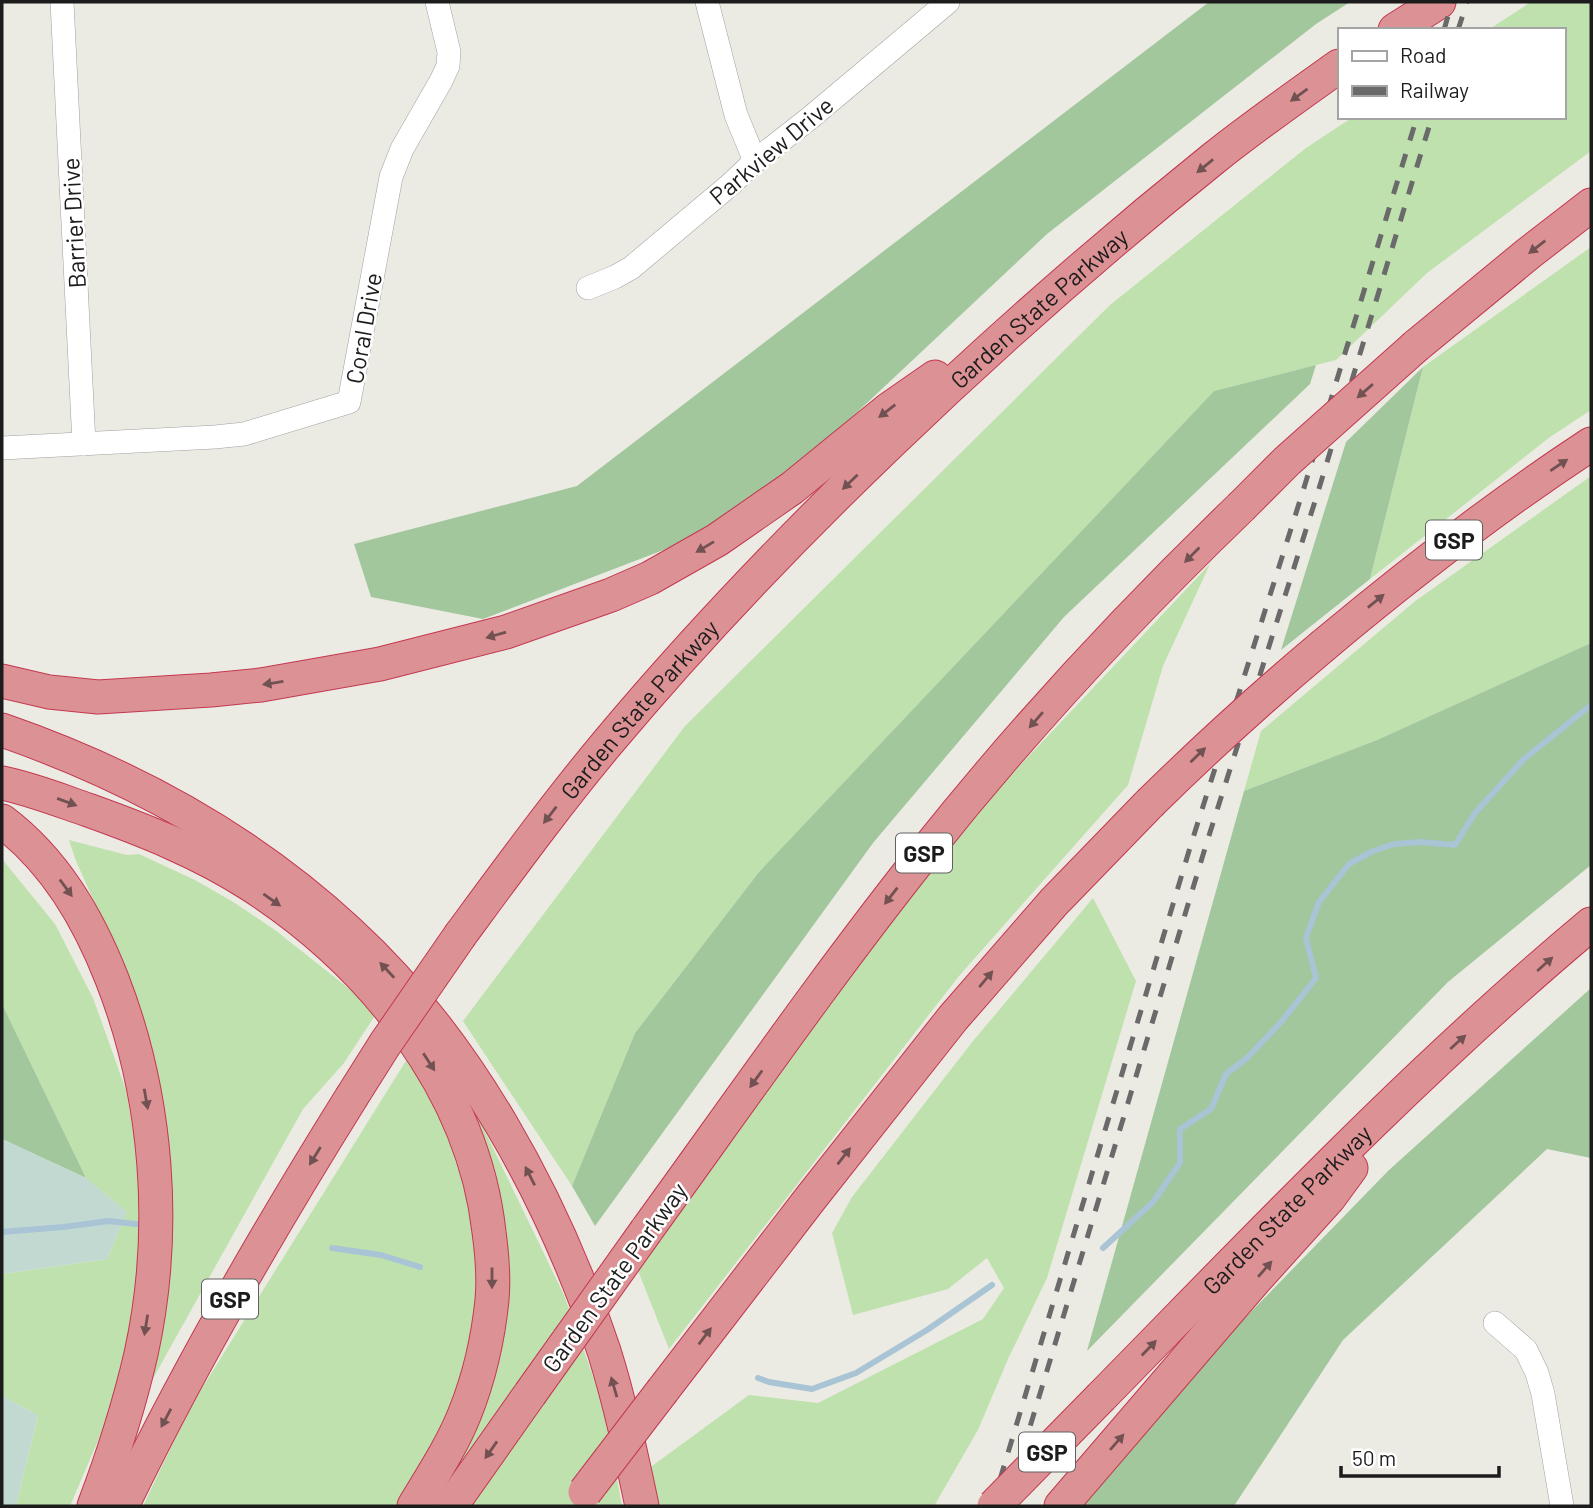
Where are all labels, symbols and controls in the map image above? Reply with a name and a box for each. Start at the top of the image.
legend [1338,28,1565,119]
text: Road [1400,42,1446,67]
text: Railway [1400,77,1469,102]
one-way arrow [1290,88,1308,102]
street label: Parkview Drive [703,90,839,210]
street label: Barrier Drive [55,157,91,289]
one-way arrow [1196,158,1214,173]
street label: Garden State Parkway [944,221,1133,394]
one-way arrow [1528,239,1546,253]
street label: Coral Drive [339,270,387,386]
one-way arrow [1356,383,1374,399]
one-way arrow [878,404,896,418]
one-way arrow [1550,458,1568,472]
one-way arrow [842,474,858,490]
road number: GSP [1426,520,1482,560]
one-way arrow [695,541,714,554]
one-way arrow [1184,546,1201,562]
one-way arrow [1368,594,1385,609]
street label: Garden State Parkway [554,613,724,804]
one-way arrow [485,630,506,640]
one-way arrow [262,677,284,688]
one-way arrow [1029,712,1044,729]
one-way arrow [1190,747,1207,764]
one-way arrow [57,797,78,808]
one-way arrow [543,805,558,823]
road number: GSP [896,834,952,873]
one-way arrow [58,879,72,897]
one-way arrow [884,886,899,904]
one-way arrow [263,893,281,907]
one-way arrow [1536,956,1553,972]
one-way arrow [379,962,395,979]
one-way arrow [978,970,993,987]
one-way arrow [1449,1034,1466,1050]
one-way arrow [422,1053,435,1072]
one-way arrow [749,1070,763,1088]
one-way arrow [140,1088,151,1110]
street label: Garden State Parkway [1196,1118,1377,1300]
one-way arrow [308,1147,321,1166]
one-way arrow [836,1147,850,1165]
one-way arrow [524,1167,536,1186]
street label: Garden State Parkway [535,1177,693,1377]
one-way arrow [1256,1261,1272,1278]
one-way arrow [486,1267,498,1289]
road number: GSP [202,1280,258,1318]
one-way arrow [140,1314,151,1336]
one-way arrow [697,1327,711,1345]
one-way arrow [1140,1340,1157,1357]
one-way arrow [609,1377,619,1398]
one-way arrow [160,1408,172,1428]
road number: GSP [1019,1432,1075,1471]
one-way arrow [1109,1433,1124,1451]
scale bar [1341,1434,1498,1478]
one-way arrow [484,1441,498,1459]
text: 50 m [1352,1445,1396,1470]

